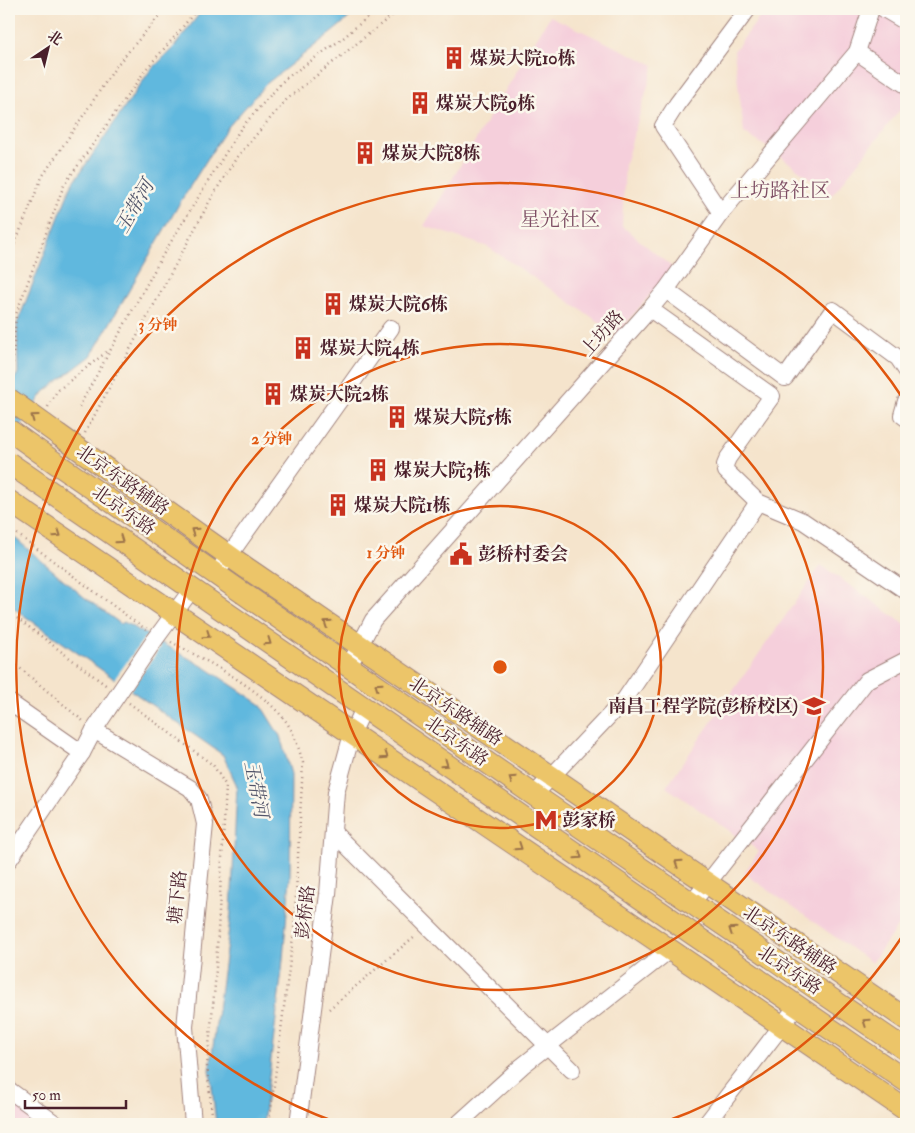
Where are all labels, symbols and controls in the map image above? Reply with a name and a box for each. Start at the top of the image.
north arrow [22,22,72,72]
text: 北 [45,27,66,49]
building icon: 煤炭大院10栋 [441,45,467,71]
place label: 煤炭大院10栋 [470,47,576,70]
building icon: 煤炭大院9栋 [407,90,433,116]
place label: 煤炭大院9栋 [436,92,535,115]
building icon: 煤炭大院8栋 [352,140,378,166]
place label: 煤炭大院8栋 [382,142,480,165]
water label: 玉带河 [110,173,161,237]
district label: 上坊路社区 [730,178,830,203]
district label: 星光社区 [520,207,600,232]
building icon: 煤炭大院6栋 [320,291,346,317]
place label: 煤炭大院6栋 [349,293,448,316]
street label: 上坊路 [576,306,629,361]
text: 3 分钟 [139,316,177,335]
building icon: 煤炭大院4栋 [290,335,316,361]
place label: 煤炭大院4栋 [320,337,420,360]
building icon: 煤炭大院2栋 [260,381,286,407]
place label: 煤炭大院2栋 [290,383,389,406]
building icon: 煤炭大院5栋 [384,404,410,430]
place label: 煤炭大院5栋 [414,406,512,429]
one-way arrow [30,414,40,423]
text: 2 分钟 [252,430,292,449]
street label: 北京东路辅路 [73,440,173,520]
building icon: 煤炭大院3栋 [365,457,391,483]
place label: 煤炭大院3栋 [394,459,491,482]
street label: 北京东路 [88,481,160,539]
building icon: 煤炭大院1栋 [325,492,351,518]
place label: 煤炭大院1栋 [354,494,450,517]
one-way arrow [52,528,62,537]
one-way arrow [190,528,200,537]
one-way arrow [114,534,124,543]
public building icon: 彭桥村委会 [448,541,474,567]
place label: 彭桥村委会 [478,543,568,566]
text: 1 分钟 [367,544,405,563]
one-way arrow [324,620,333,629]
one-way arrow [201,629,211,638]
one-way arrow [262,636,272,645]
centre of rings [491,658,509,676]
street label: 北京东路辅路 [405,672,507,750]
one-way arrow [374,683,384,692]
school or university icon: 南昌工程学院(彭桥校区) [801,693,827,719]
place label: 南昌工程学院(彭桥校区) [608,695,798,718]
street label: 北京东路 [421,712,493,770]
one-way arrow [379,750,389,759]
one-way arrow [440,758,449,767]
water label: 玉带河 [239,759,274,822]
one-way arrow [508,776,517,785]
metro station icon: 彭家桥 [533,807,559,833]
place label: 彭家桥 [562,809,616,832]
one-way arrow [514,841,523,850]
one-way arrow [573,850,583,859]
one-way arrow [674,860,684,869]
street label: 塘下路 [163,869,192,925]
street label: 彭桥路 [291,884,320,940]
street label: 北京东路辅路 [739,901,841,979]
one-way arrow [728,927,738,936]
street label: 北京东路 [754,941,826,999]
one-way arrow [862,1019,872,1028]
scale bar [25,1078,126,1110]
text: 50 m [32,1086,61,1105]

